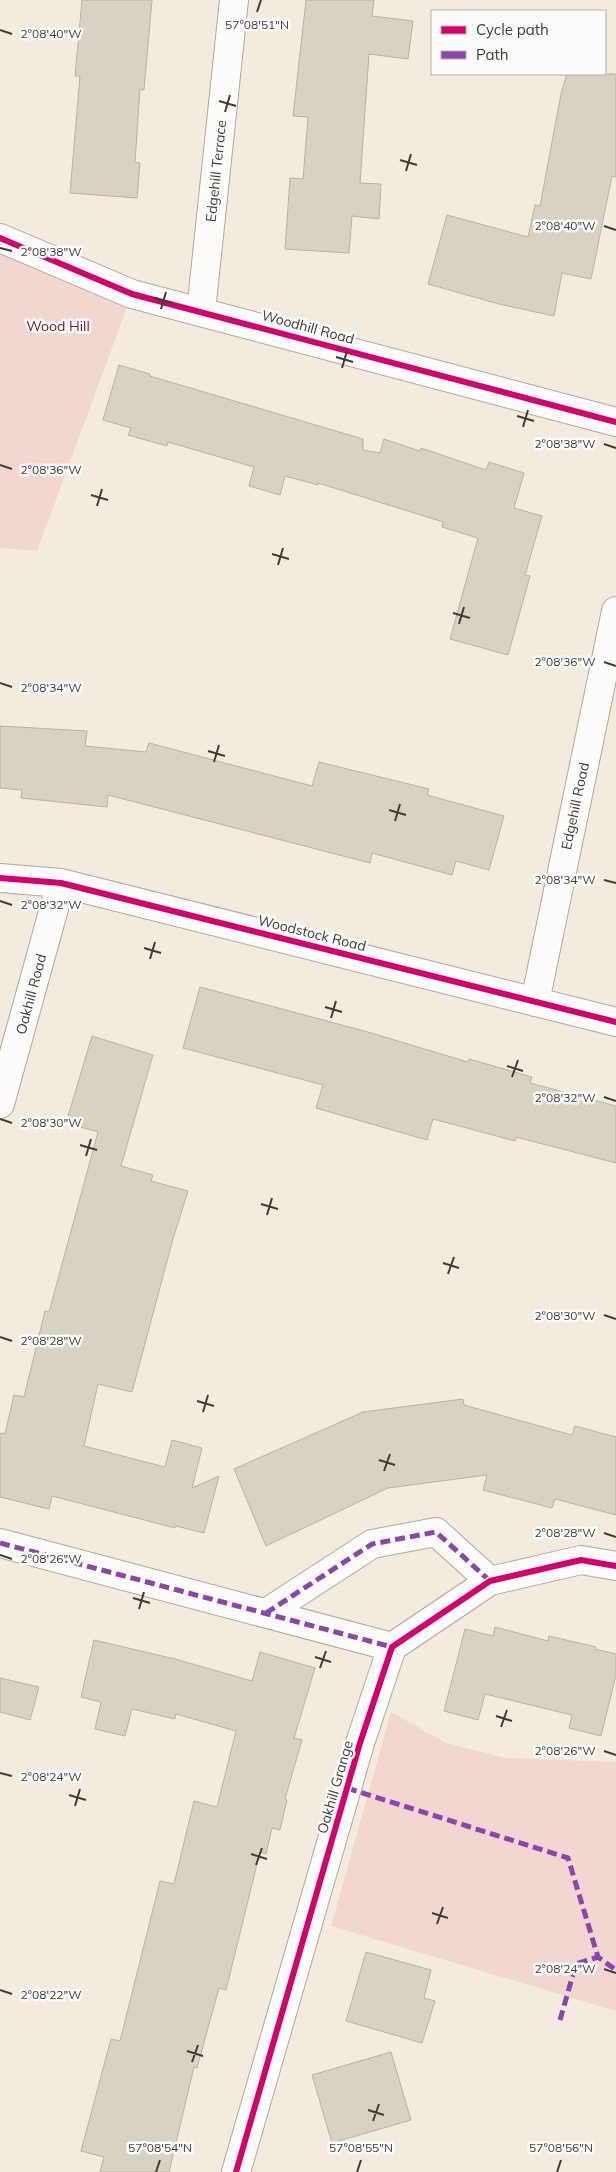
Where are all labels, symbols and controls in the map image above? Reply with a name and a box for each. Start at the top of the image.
legend [431,10,606,75]
text: 57°08'51"N [225,17,289,32]
text: Cycle path [476,20,549,39]
text: 2°08'40"W [20,26,82,41]
text: Path [476,45,508,64]
street label: Edgehill Terrace [202,119,230,223]
text: 2°08'40"W [534,218,596,233]
text: 2°08'38"W [20,244,82,259]
street label: Woodhill Road [260,306,356,348]
park label: Wood Hill [26,317,90,335]
text: 2°08'38"W [534,436,596,451]
text: 2°08'36"W [20,462,82,477]
text: 2°08'36"W [534,654,596,669]
text: 2°08'34"W [20,680,82,695]
street label: Edgehill Road [557,761,593,851]
text: 2°08'34"W [534,872,596,887]
text: 2°08'32"W [20,897,82,912]
street label: Woodstock Road [256,911,368,955]
street label: Oakhill Road [12,952,50,1036]
text: 2°08'32"W [534,1090,596,1105]
text: 2°08'30"W [20,1115,82,1130]
text: 2°08'30"W [534,1308,596,1323]
text: 2°08'28"W [20,1333,82,1348]
text: 2°08'28"W [534,1525,596,1540]
text: 2°08'26"W [20,1551,82,1566]
street label: Oakhill Grange [313,1738,357,1836]
text: 2°08'26"W [534,1743,596,1758]
text: 2°08'24"W [20,1769,82,1784]
text: 2°08'24"W [534,1961,596,1976]
text: 2°08'22"W [20,1987,82,2002]
text: 57°08'54"N [128,2140,192,2155]
text: 57°08'55"N [329,2140,393,2155]
text: 57°08'56"N [529,2140,593,2155]

